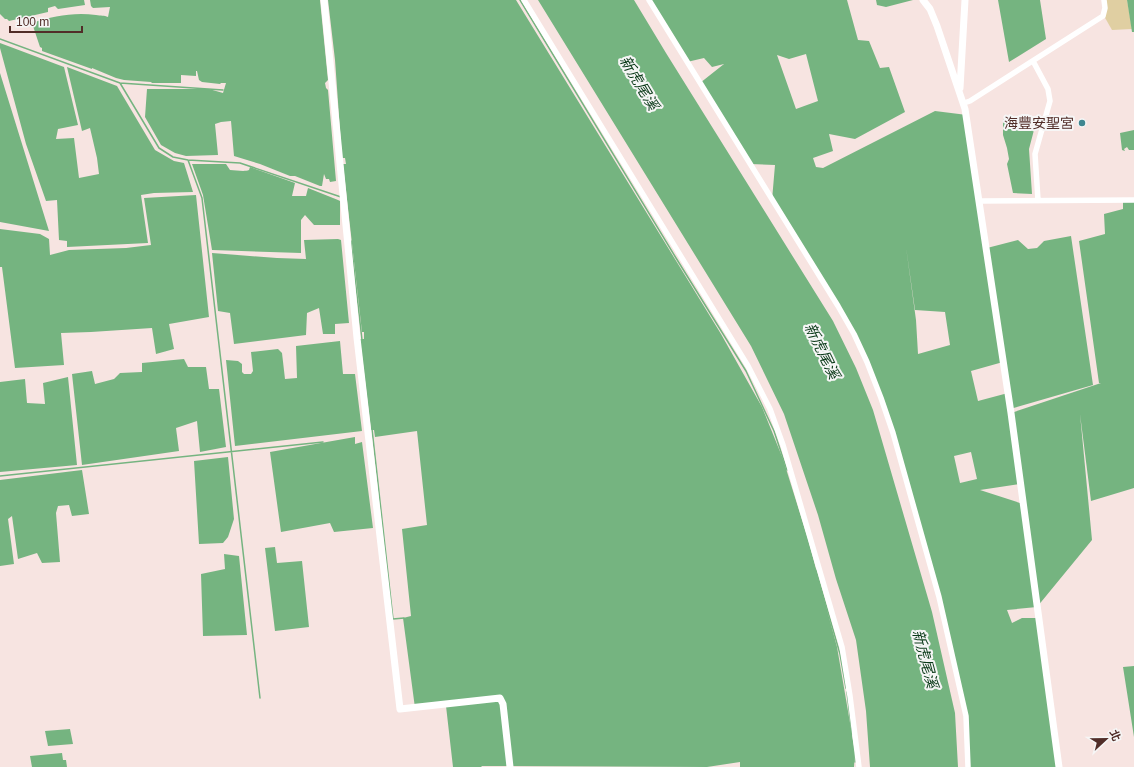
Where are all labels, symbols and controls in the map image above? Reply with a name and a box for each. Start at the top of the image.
scale bar [10,8,82,34]
text: 100 m [16,15,49,29]
water label: 新虎尾溪 [617,53,663,115]
place label: 海豐安聖宮 [1004,115,1074,131]
marker: 海豐安聖宮 [1077,118,1087,128]
water label: 新虎尾溪 [802,320,844,383]
water label: 新虎尾溪 [910,628,942,692]
north arrow [1086,719,1126,759]
text: 北 [1108,728,1123,743]

